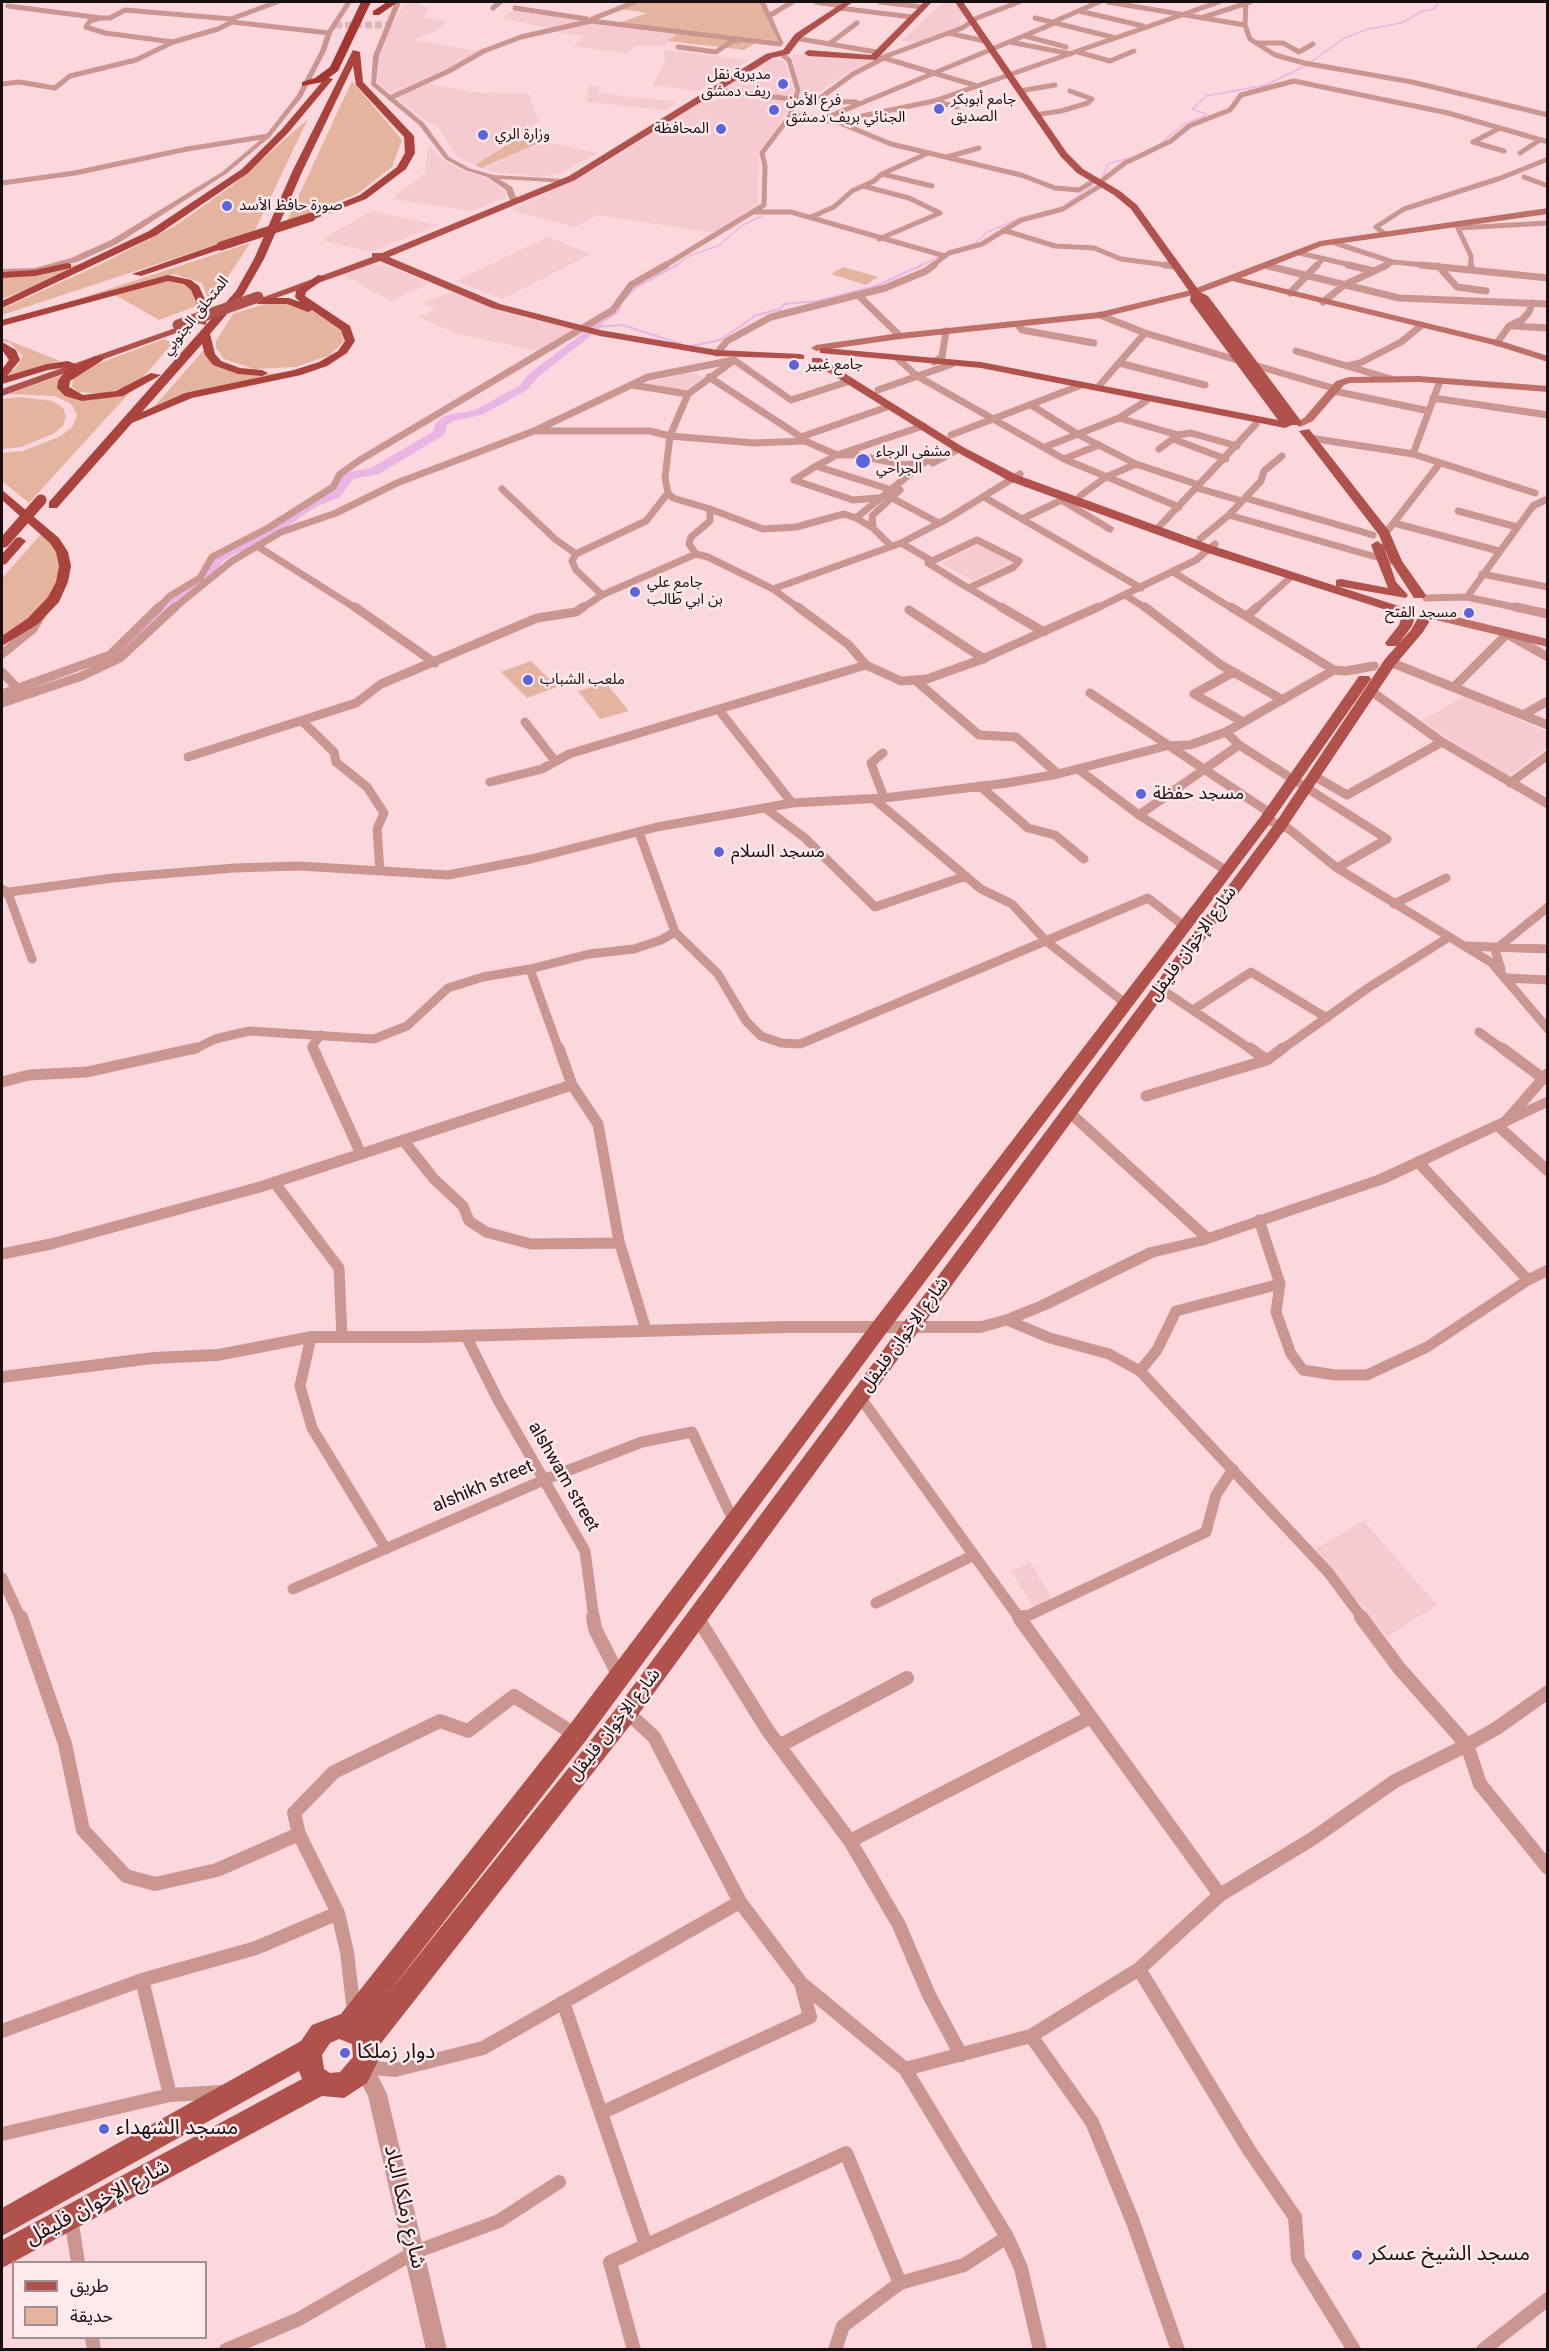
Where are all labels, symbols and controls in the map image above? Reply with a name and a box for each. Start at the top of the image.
place label: مديرية نقل ريف دمشق [701,66,771,101]
marker: مديرية نقل ريف دمشق [776,77,790,91]
place label: جامع أبوبكر الصديق [951,91,1016,126]
place label: فرع الأمن الجنائي بريف دمشق [786,92,905,127]
marker: جامع أبوبكر الصديق [932,102,946,116]
marker: فرع الأمن الجنائي بريف دمشق [767,103,781,117]
place label: المحافظة [654,120,709,138]
marker: المحافظة [714,122,728,136]
place label: وزارة الري [495,126,550,144]
marker: وزارة الري [476,128,490,142]
place label: صورة حافظ الأسد [239,197,342,215]
marker: صورة حافظ الأسد [220,199,234,213]
street label: المتحلق الجنوبي [159,273,233,359]
place label: جامع غبير [806,356,863,374]
marker: جامع غبير [787,358,801,372]
place label: مشفى الرجاء الجراحي [876,443,951,478]
marker: مشفى الرجاء الجراحي [854,452,872,470]
place label: جامع علي بن ابي طالب [647,574,723,609]
marker: جامع علي بن ابي طالب [628,585,642,599]
place label: مسجد الفتح [1385,604,1457,622]
marker: مسجد الفتح [1462,606,1476,620]
place label: ملعب الشباب [540,671,625,689]
marker: ملعب الشباب [521,673,535,687]
place label: مسجد حفظة [1153,783,1244,805]
marker: مسجد حفظة [1134,787,1148,801]
place label: مسجد السلام [731,841,825,863]
marker: مسجد السلام [712,845,726,859]
street label: شارع الإخوان فليفل [1144,882,1242,1006]
street label: شارع الإخوان فليفل [856,1273,954,1397]
street label: alshwam street [523,1418,603,1536]
street label: alshikh street [429,1456,537,1518]
street label: شارع الإخوان فليفل [564,1664,666,1786]
place label: دوار زملكا [357,2040,435,2066]
marker: دوار زملكا [338,2046,352,2060]
place label: مسجد الشهداء [116,2116,238,2142]
marker: مسجد الشهداء [97,2122,111,2136]
street label: شارع زملكا الباد [378,2143,430,2271]
street label: شارع الإخوان فليفل [22,2154,174,2252]
place label: مسجد الشيخ عسكر [1369,2242,1530,2268]
marker: مسجد الشيخ عسكر [1350,2248,1364,2262]
legend [12,2261,207,2339]
text: طريق [70,2275,109,2296]
text: حديقة [70,2305,113,2326]

